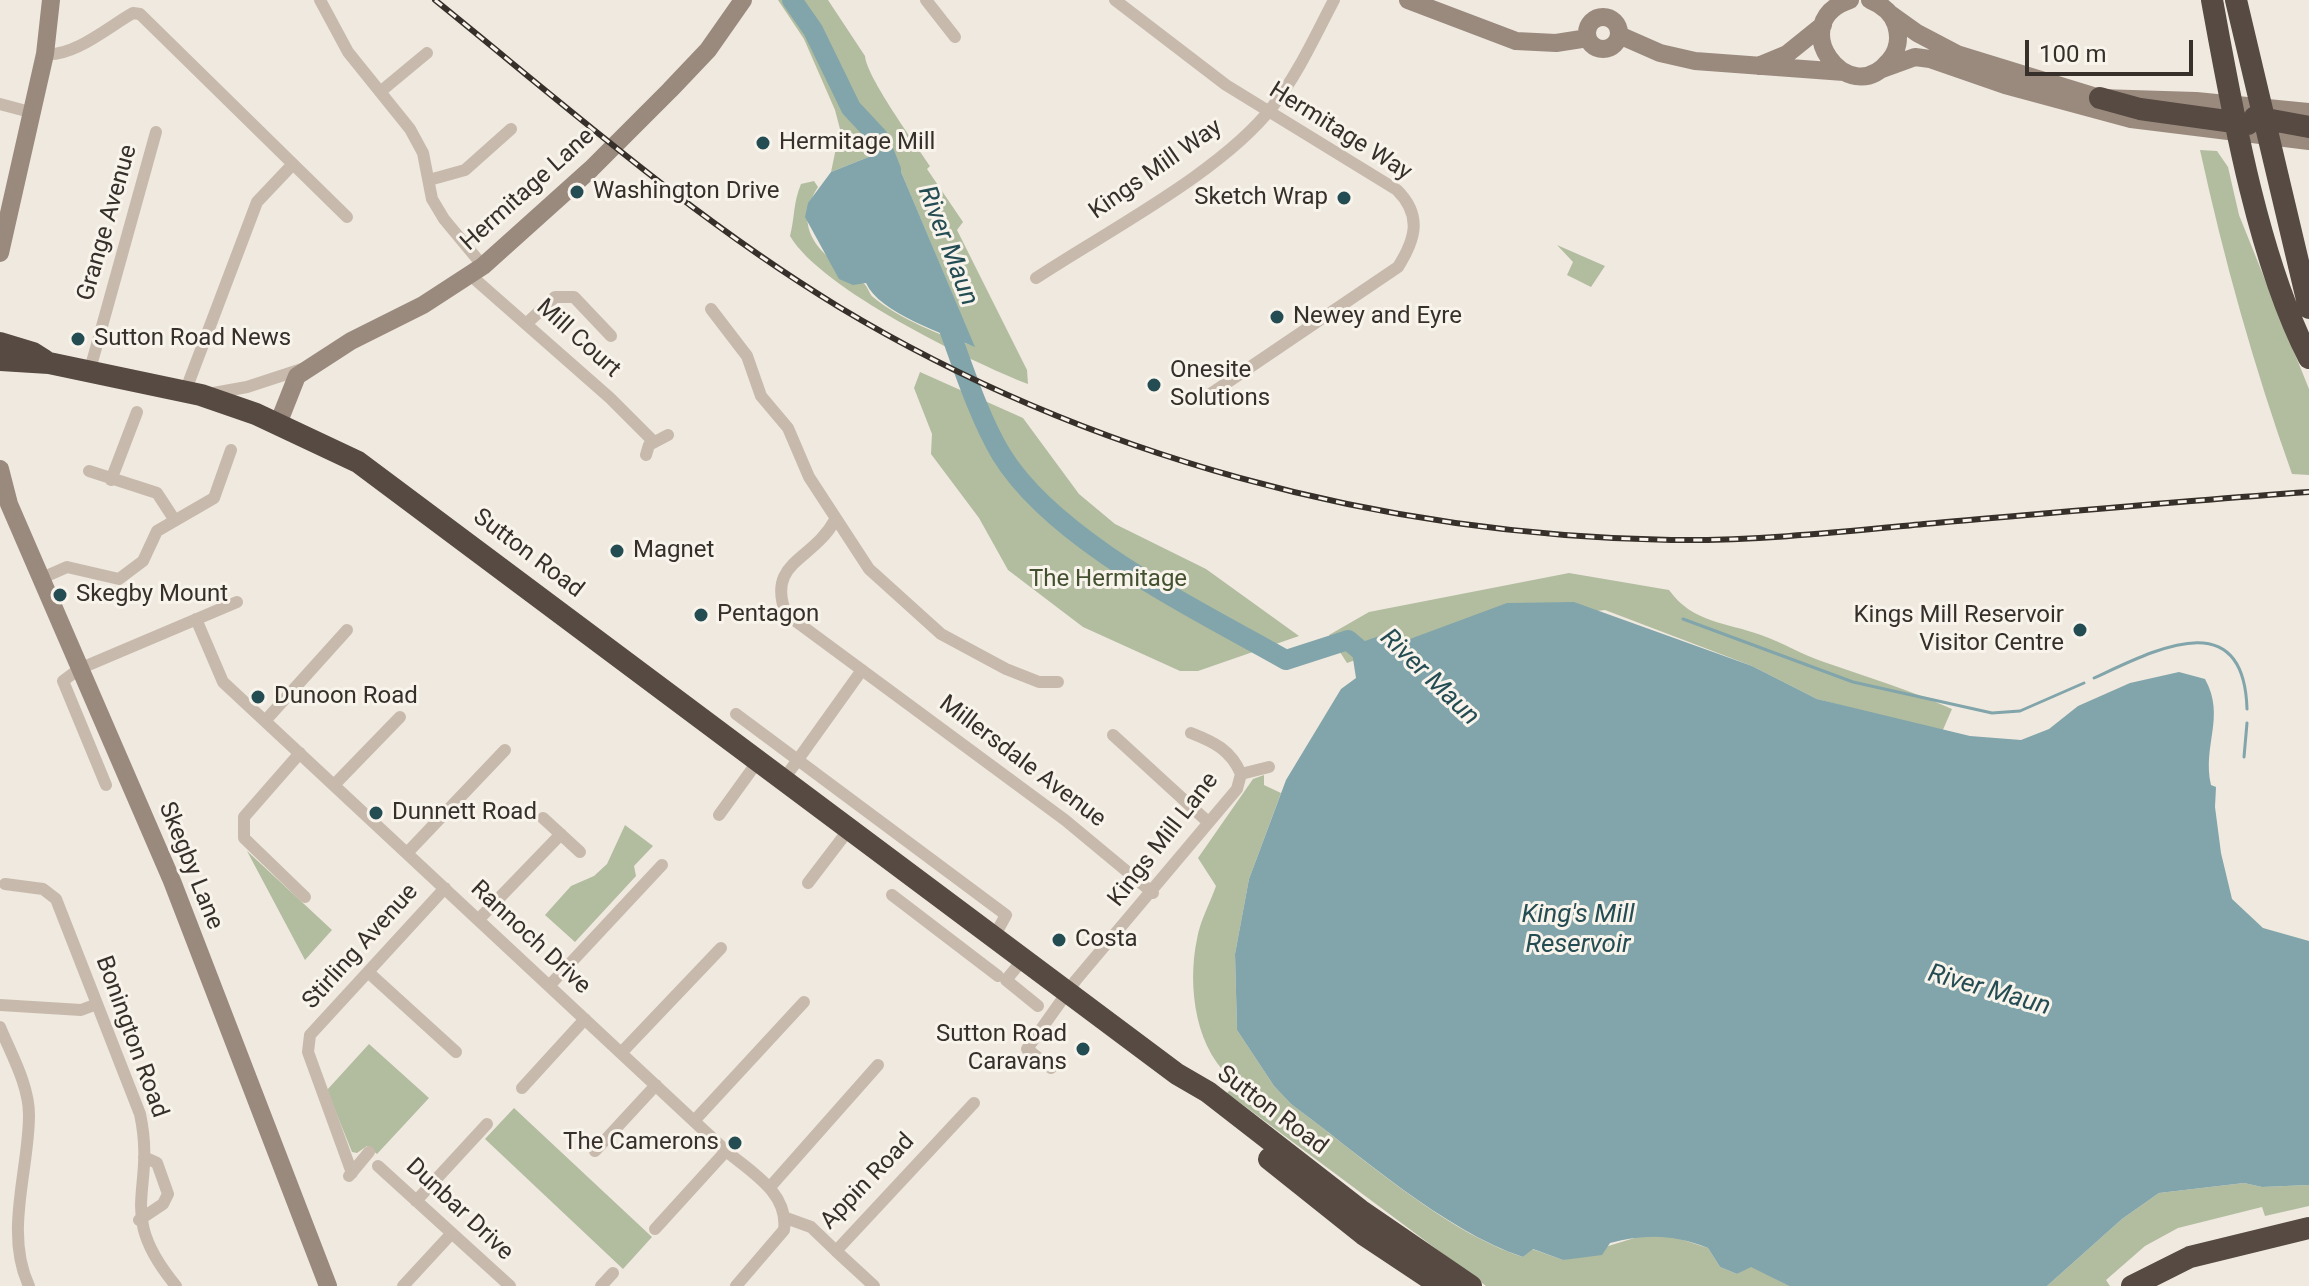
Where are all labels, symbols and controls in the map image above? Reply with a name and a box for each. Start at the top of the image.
scale bar [2029,24,2197,74]
text: 100 m [2039,40,2106,68]
street label: Hermitage Way [1263,77,1417,187]
street label: Kings Mill Way [1084,114,1228,226]
street label: Hermitage Lane [455,122,601,258]
place label: Hermitage Mill [779,129,935,157]
marker: Hermitage Mill [754,134,772,152]
street label: Grange Avenue [72,142,144,304]
place label: Washington Drive [593,178,780,206]
water label: River Maun [910,182,984,310]
marker: Washington Drive [568,183,586,201]
place label: Sketch Wrap [1194,184,1328,212]
marker: Sketch Wrap [1335,189,1353,207]
street label: Mill Court [530,294,626,384]
place label: Newey and Eyre [1293,303,1462,331]
marker: Newey and Eyre [1268,308,1286,326]
place label: Sutton Road News [94,325,291,353]
marker: Sutton Road News [69,330,87,348]
place label: Onesite Solutions [1170,357,1270,413]
marker: Onesite Solutions [1145,376,1163,394]
street label: Sutton Road [467,503,589,605]
place label: Magnet [633,537,714,565]
marker: Magnet [608,542,626,560]
park label: The Hermitage [1029,566,1187,594]
place label: Skegby Mount [76,581,228,609]
marker: Skegby Mount [51,586,69,604]
place label: Pentagon [717,601,819,629]
place label: Kings Mill Reservoir Visitor Centre [1854,602,2064,658]
marker: Pentagon [692,606,710,624]
marker: Kings Mill Reservoir Visitor Centre [2071,621,2089,639]
water label: River Maun [1373,623,1485,733]
place label: Dunoon Road [274,683,418,711]
marker: Dunoon Road [249,688,267,706]
street label: Millersdale Avenue [933,690,1111,834]
street label: Kings Mill Lane [1103,767,1225,913]
street label: Skegby Lane [151,798,229,934]
place label: Dunnett Road [392,799,537,827]
marker: Dunnett Road [367,804,385,822]
street label: Rannoch Drive [464,875,596,1001]
street label: Stirling Avenue [297,878,425,1016]
water label: King's Mill Reservoir [1521,899,1635,960]
place label: Costa [1075,926,1138,954]
marker: Costa [1050,931,1068,949]
street label: Bonington Road [88,952,174,1122]
water label: River Maun [1924,959,2054,1023]
place label: Sutton Road Caravans [936,1021,1067,1077]
marker: Sutton Road Caravans [1074,1040,1092,1058]
street label: Sutton Road [1211,1060,1333,1162]
street label: Appin Road [815,1128,921,1236]
place label: The Camerons [563,1129,719,1157]
marker: The Camerons [726,1134,744,1152]
street label: Dunbar Drive [399,1153,519,1267]

